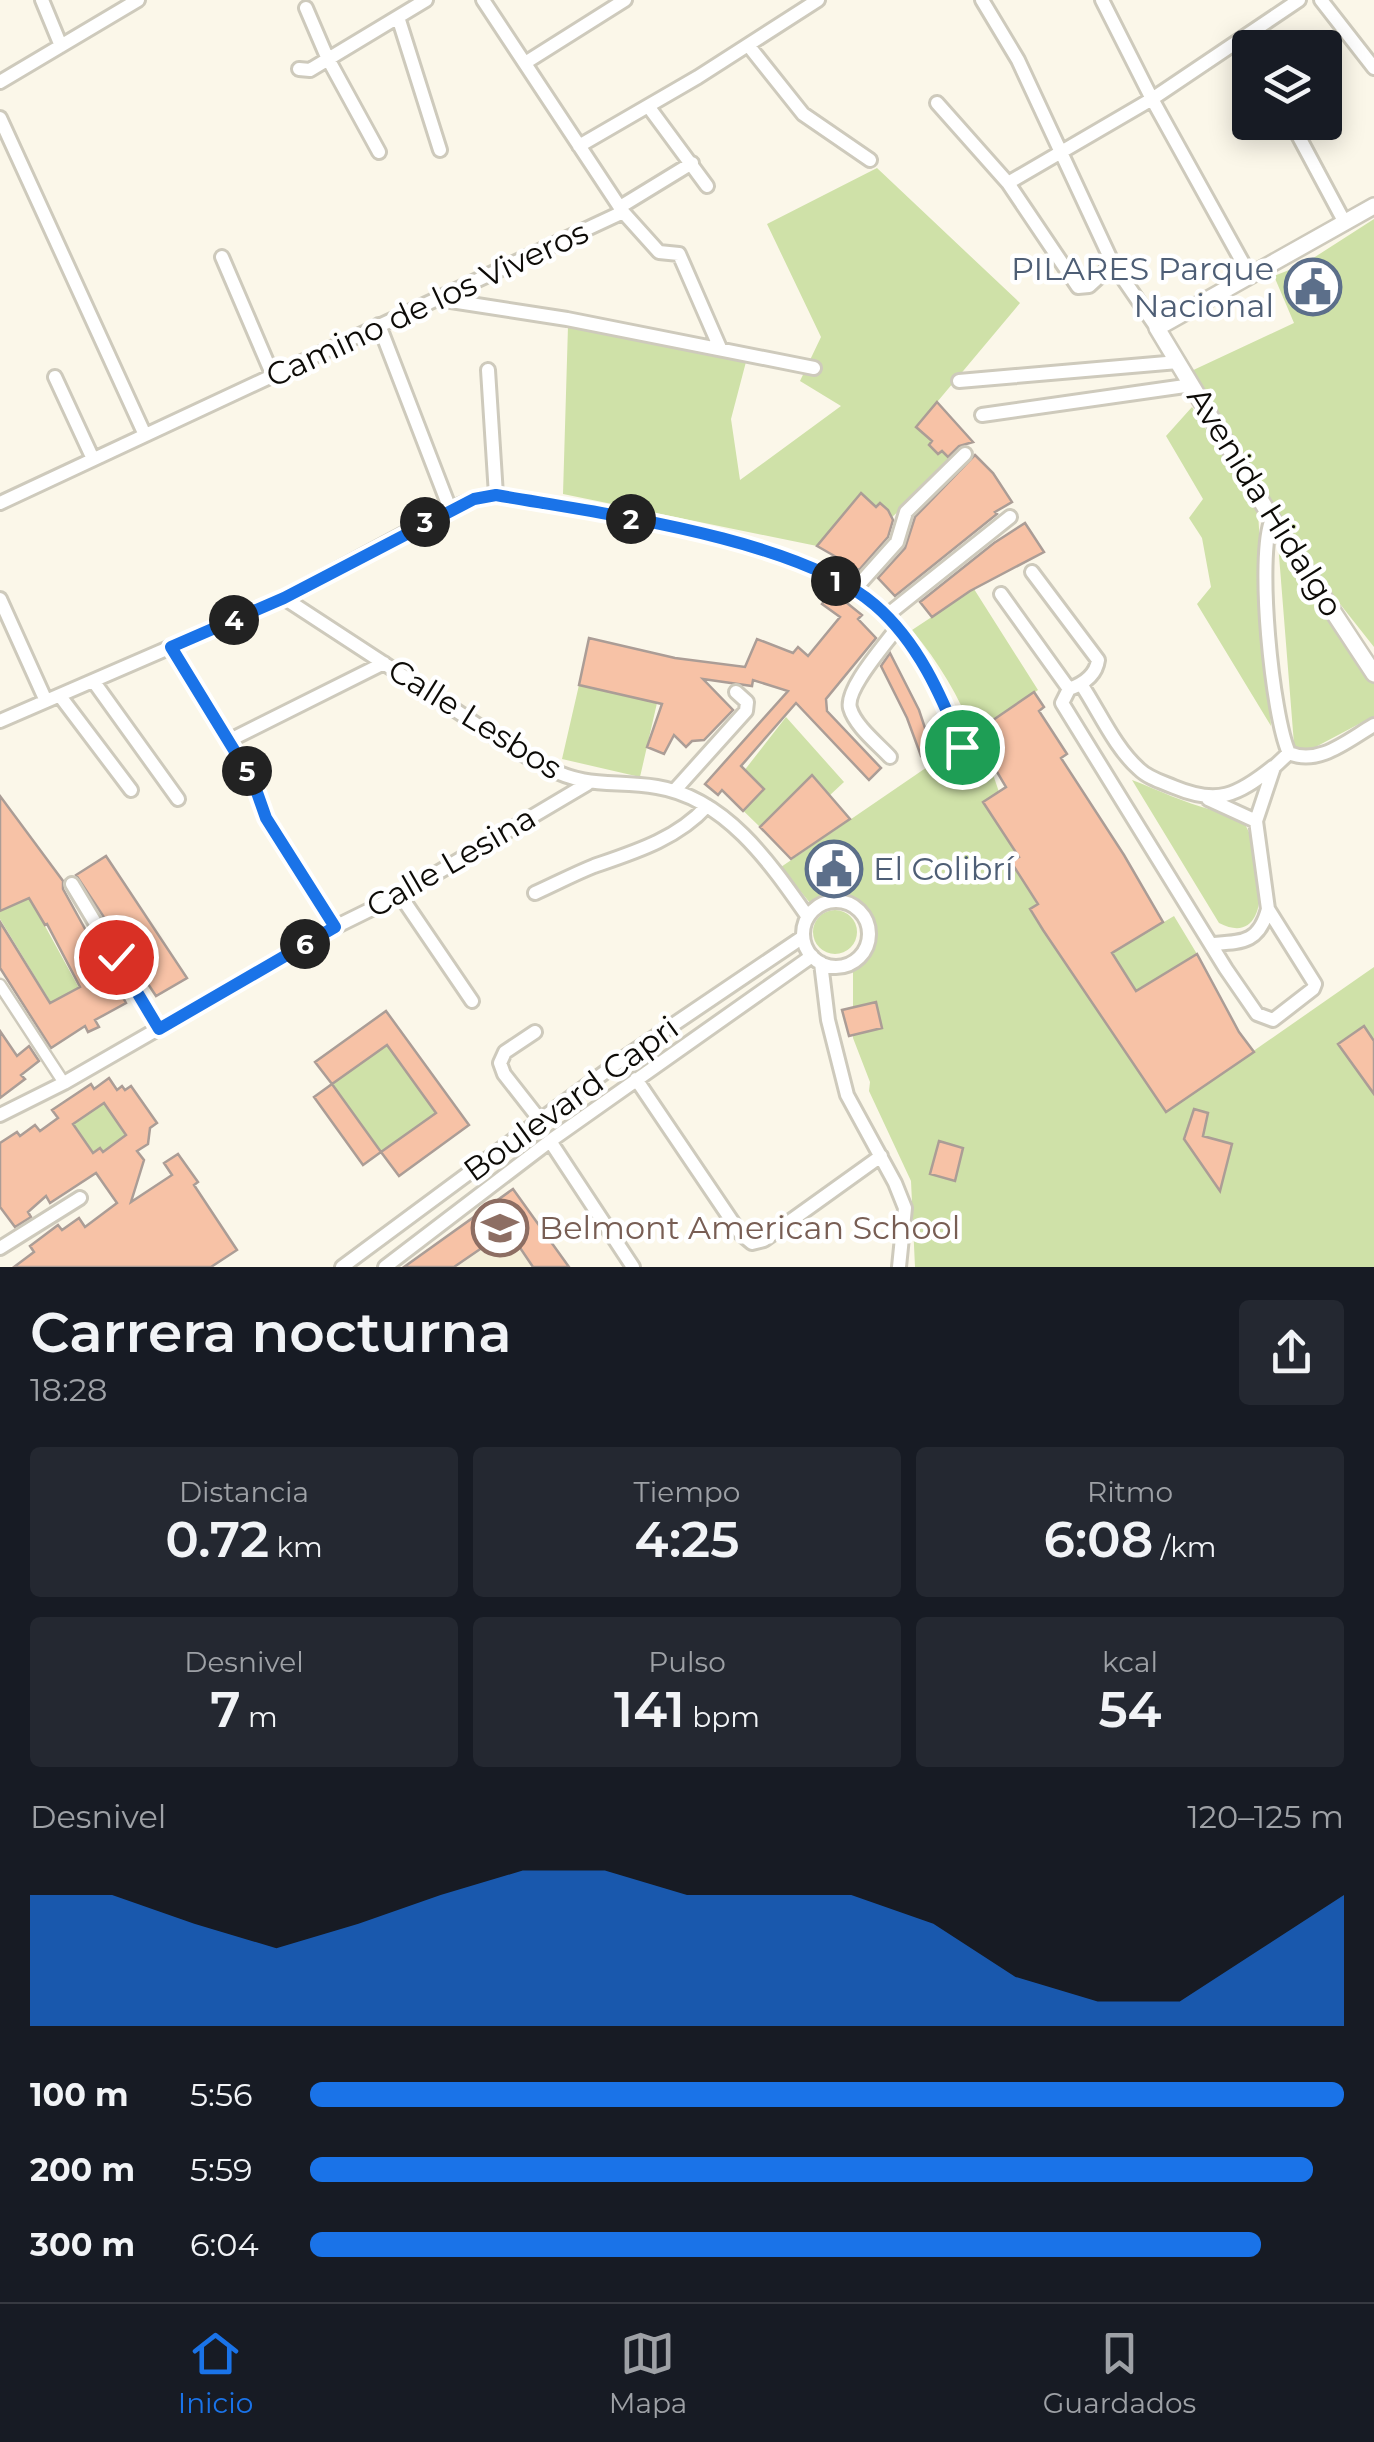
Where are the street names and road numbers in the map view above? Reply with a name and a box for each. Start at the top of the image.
street label: Camino de los Viveros [260,212,594,395]
street label: Avenida Hidalgo [1179,380,1352,624]
street label: Calle Lesbos [381,650,569,787]
street label: Calle Lesina [359,797,542,926]
street label: Boulevard Capri [456,1008,686,1190]

